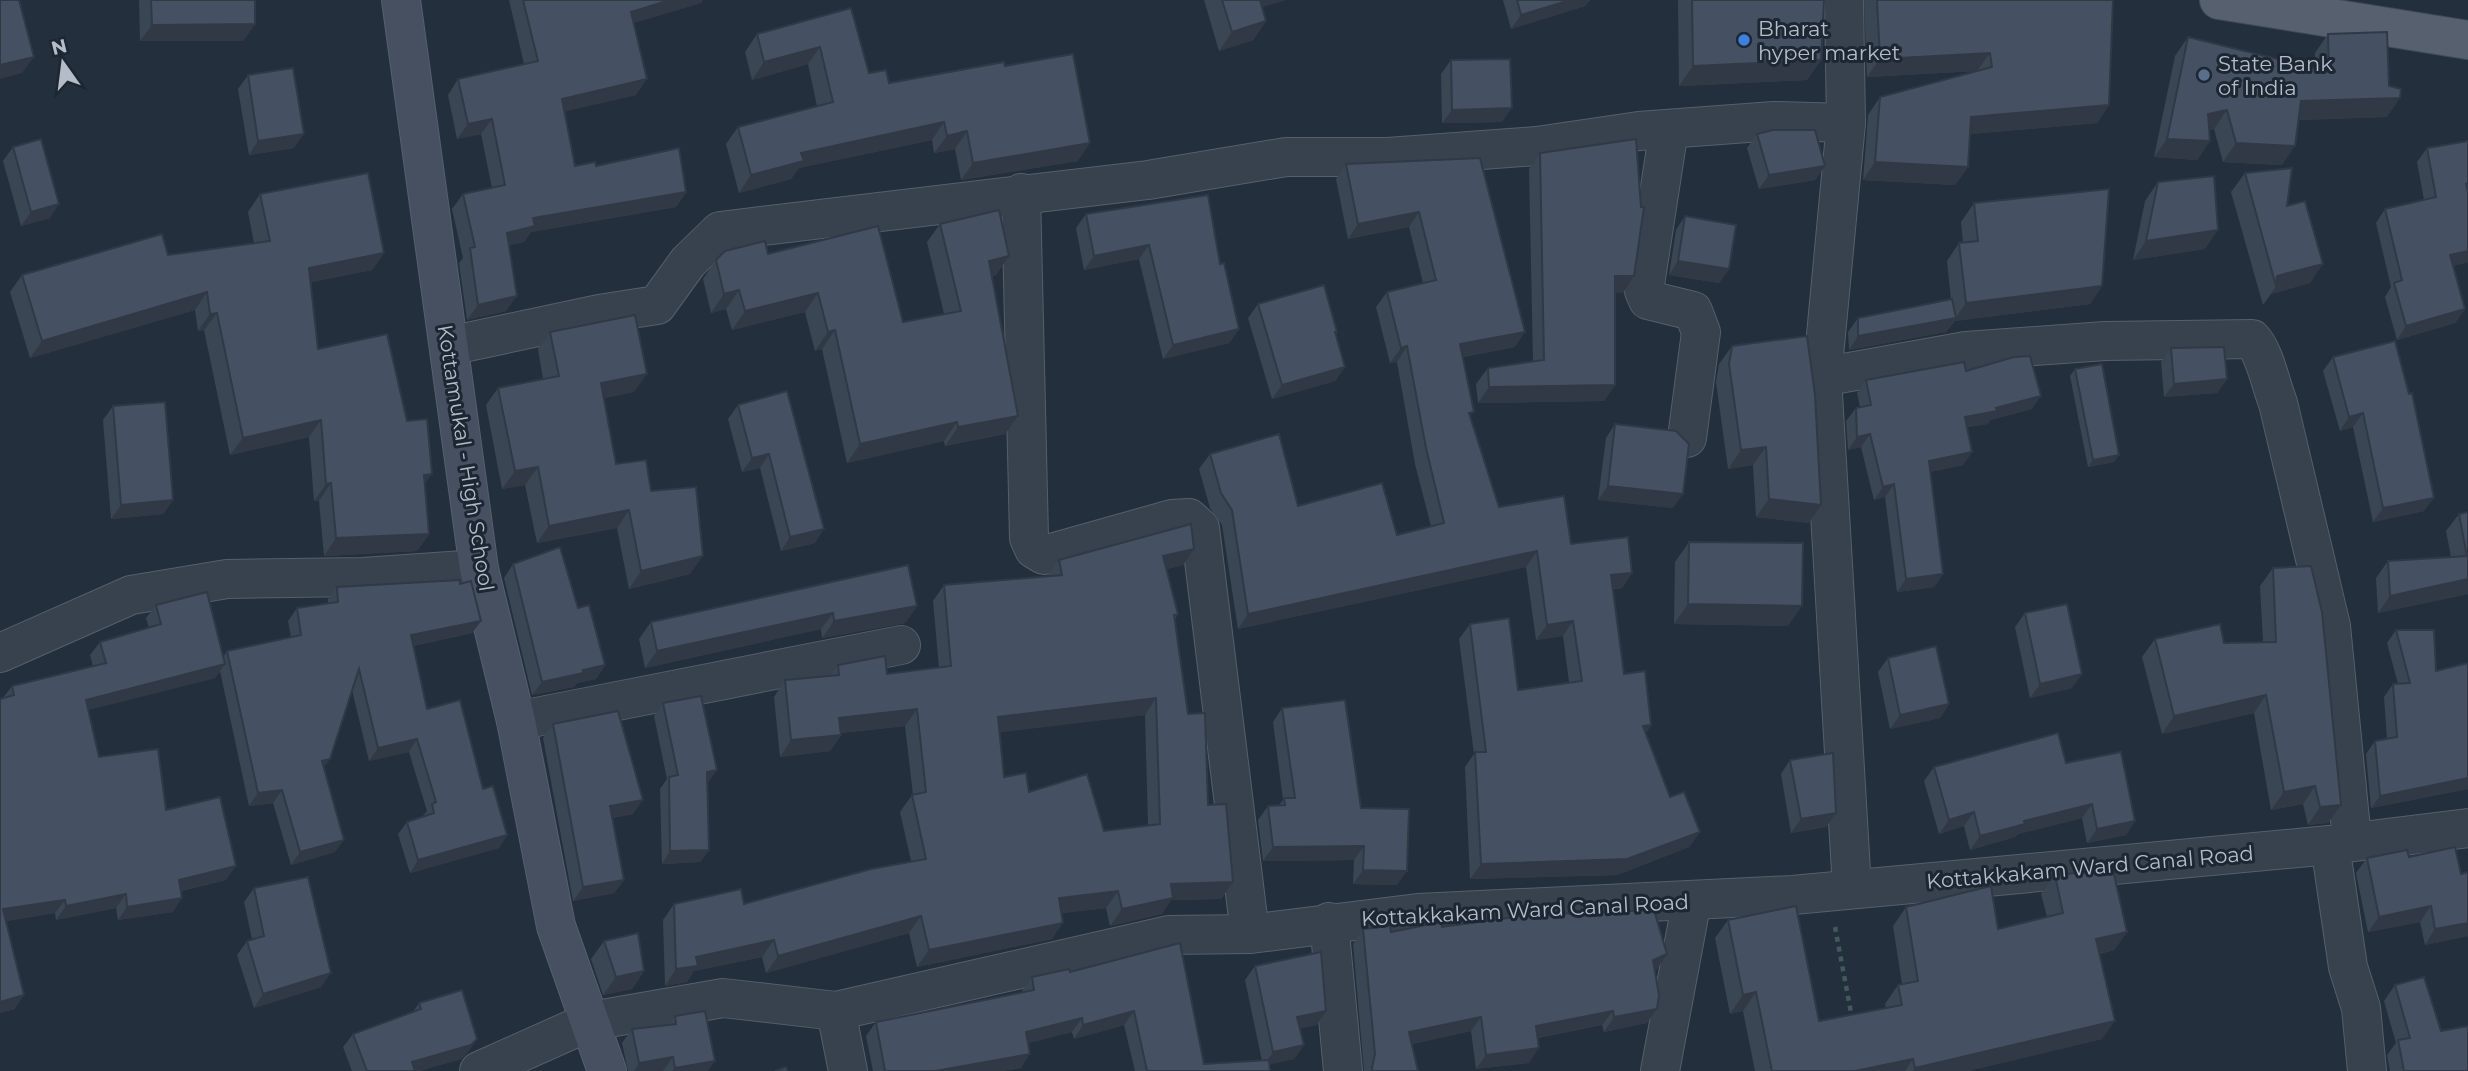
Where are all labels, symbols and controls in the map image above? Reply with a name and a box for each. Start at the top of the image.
place label: Bharat hyper market [1758,16,1900,65]
north arrow [28,28,98,98]
marker: Bharat hyper market [1736,32,1752,48]
text: N [49,34,69,60]
place label: State Bank of India [2218,51,2333,100]
marker: State Bank of India [2196,67,2212,83]
street label: Kottamukal - High School [433,323,499,593]
street label: Kottakkakam Ward Canal Road [1925,840,2255,894]
street label: Kottakkakam Ward Canal Road [1360,889,1690,931]

